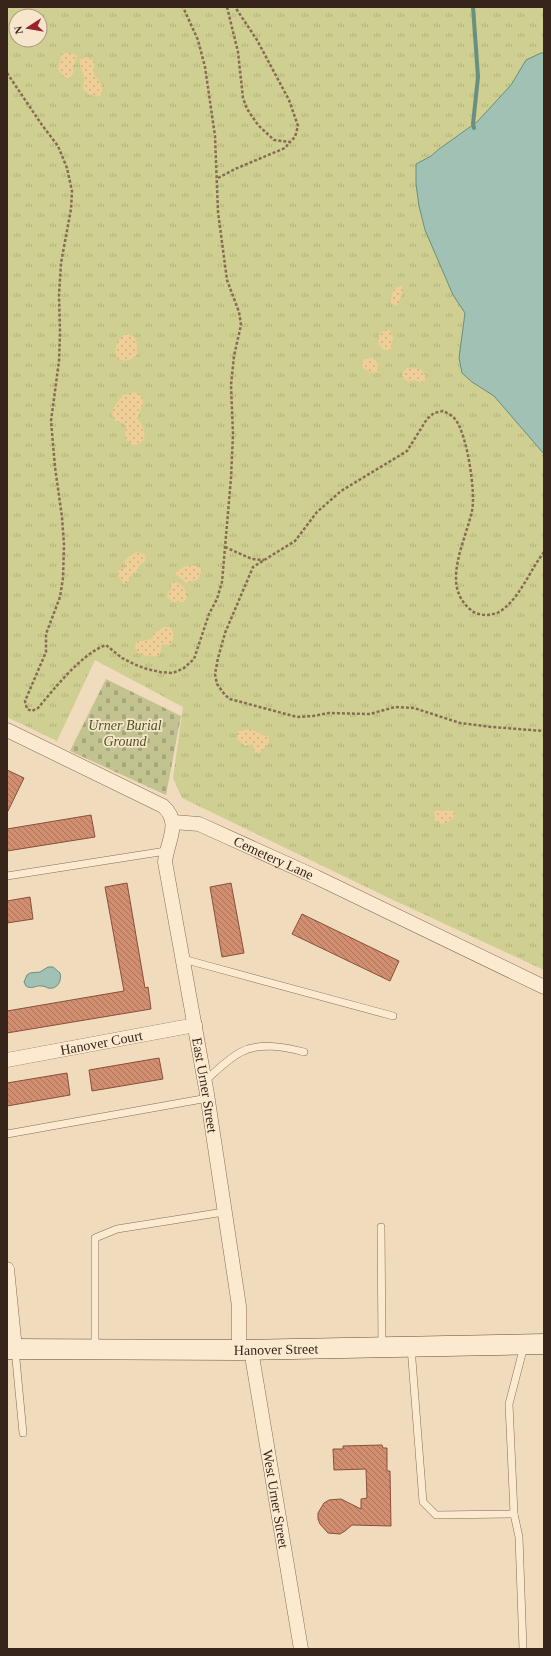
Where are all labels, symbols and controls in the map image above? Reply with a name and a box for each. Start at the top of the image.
north arrow [8,8,48,48]
text: N [12,25,25,35]
park label: Urner Burial Ground [88,718,162,749]
street label: Cemetery Lane [231,834,316,883]
street label: Hanover Court [59,1028,144,1058]
street label: East Urner Street [189,1036,220,1134]
street label: Hanover Street [234,1341,318,1358]
street label: West Urner Street [260,1448,291,1550]

